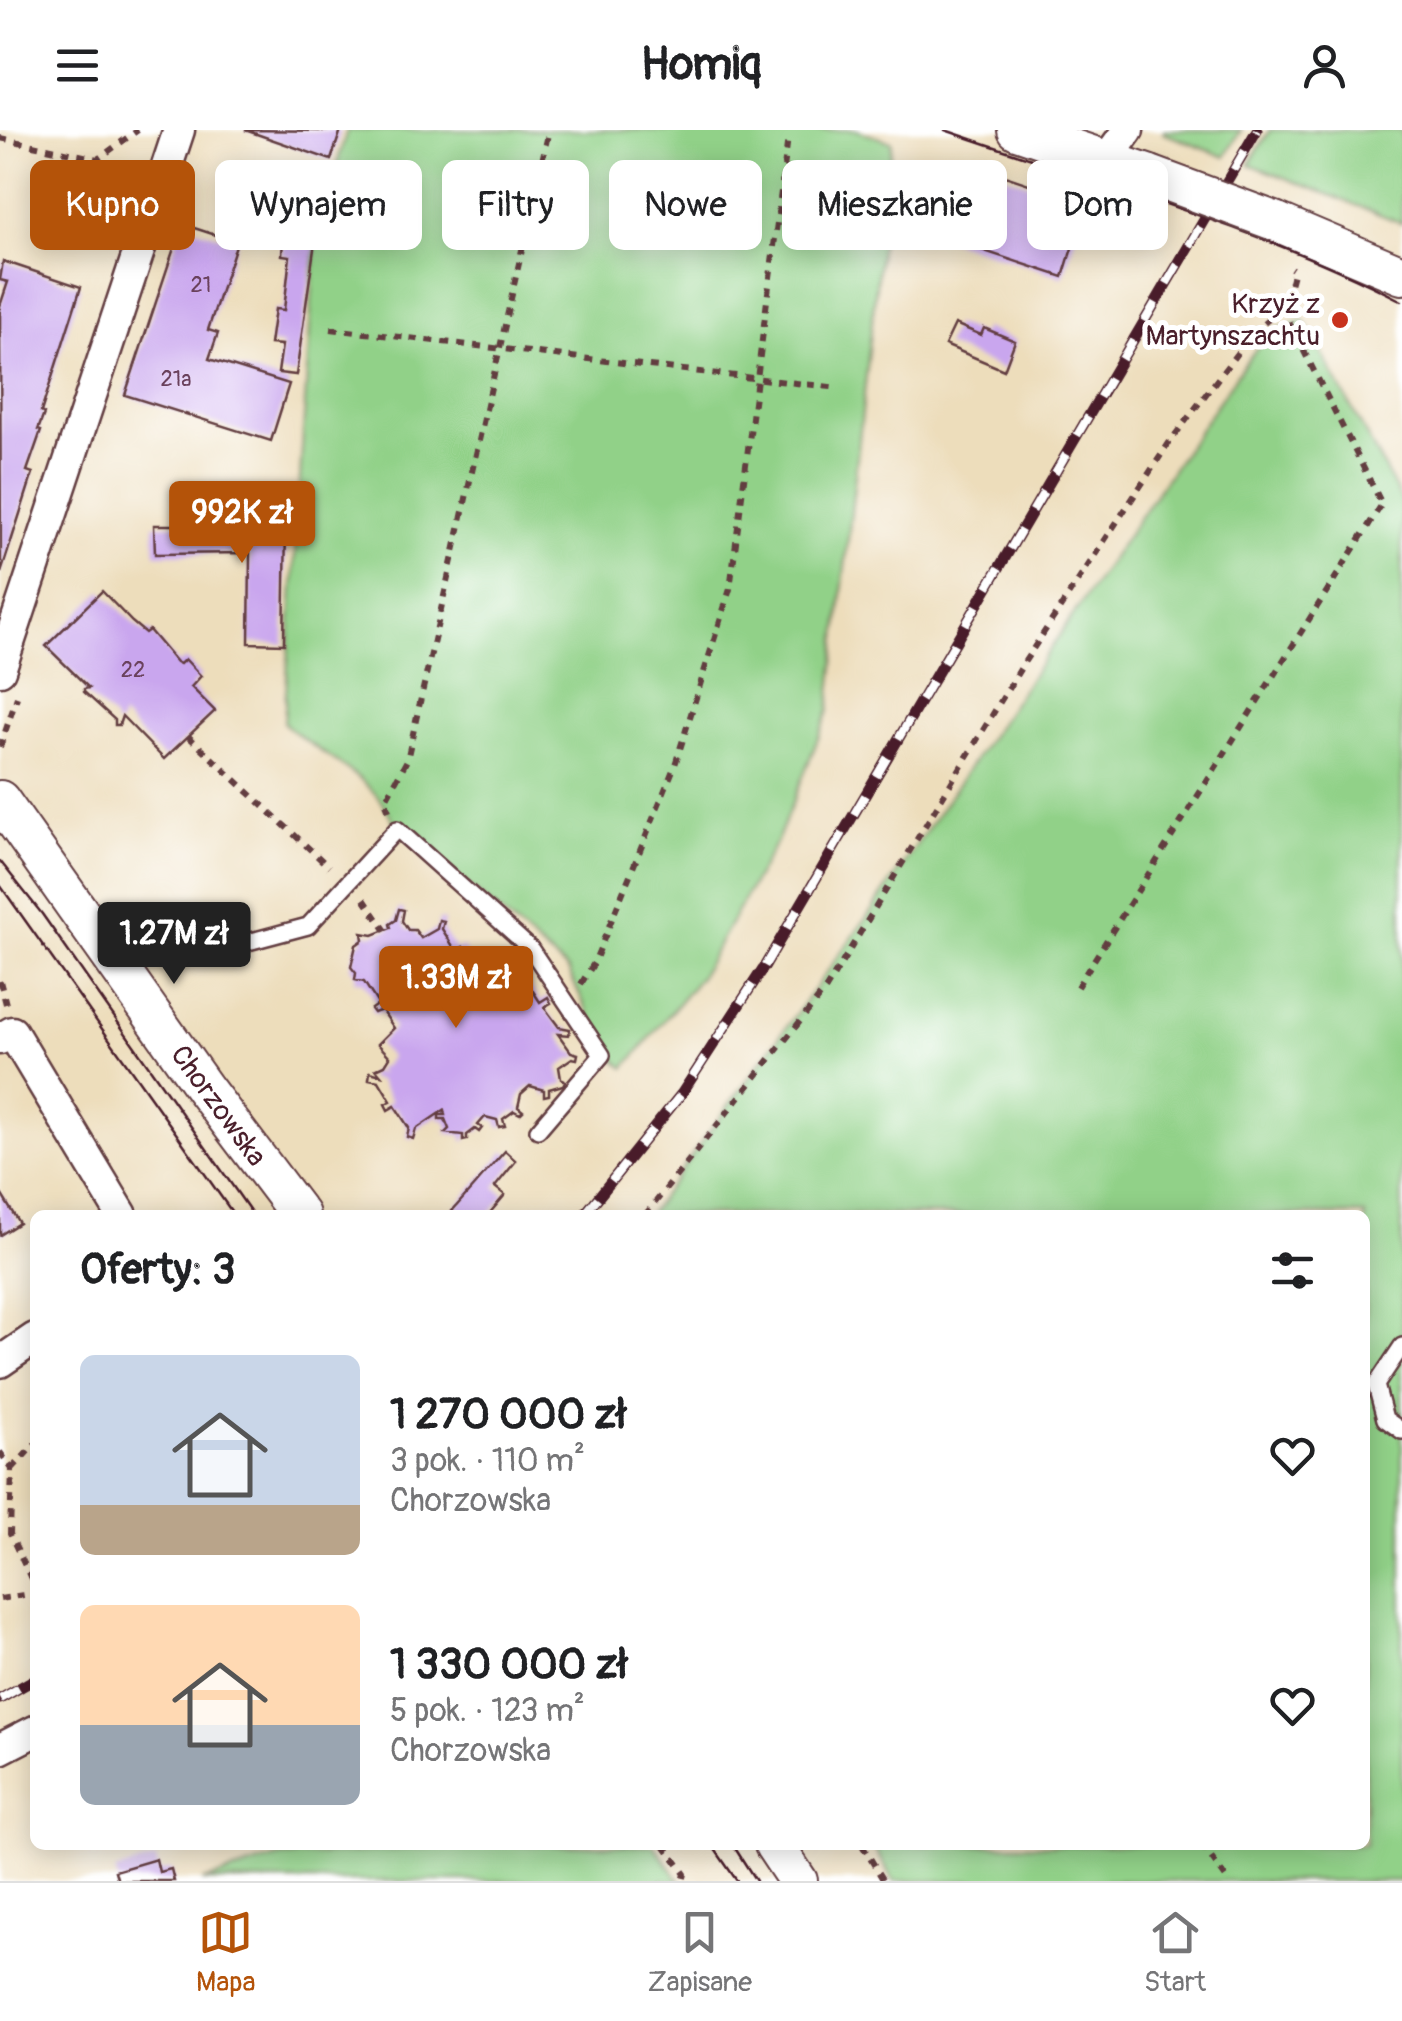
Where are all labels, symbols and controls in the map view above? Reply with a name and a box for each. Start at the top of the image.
text: Homiq [641,37,761,93]
icon: menu [50,38,105,93]
icon: person [1297,38,1352,93]
chip: Kupno [30,160,195,250]
chip: Wynajem [215,160,422,250]
chip: Filtry [442,160,589,250]
chip: Nowe [609,160,762,250]
chip: Mieszkanie [782,160,1007,250]
chip: Dom [1027,160,1168,250]
house number: 21 [191,271,211,299]
place label: Krzyż z Martynszachtu [1145,287,1320,354]
marker: Krzyż z Martynszachtu [1329,309,1351,331]
house number: 21a [160,365,192,393]
pin: 992K zł [150,481,334,566]
text: 992K zł [191,493,293,533]
house number: 22 [121,656,145,684]
pin: 1.27M zł [71,902,277,987]
text: 1.27M zł [120,914,228,954]
pin: 1.33M zł [353,946,559,1031]
text: 1.33M zł [401,958,511,998]
street label: Chorzowska [162,1039,274,1173]
icon: filters [1265,1243,1320,1298]
text: Oferty: 3 [80,1244,236,1296]
text: 1 270 000 zł [390,1389,626,1441]
icon: home [160,1395,280,1515]
icon: heart [1265,1428,1320,1483]
text: 3 pok. · 110 m² [390,1441,585,1481]
text: Chorzowska [390,1481,551,1521]
text: 1 330 000 zł [390,1639,628,1691]
icon: home [160,1645,280,1765]
icon: heart [1265,1678,1320,1733]
text: 5 pok. · 123 m² [390,1691,585,1731]
text: Chorzowska [390,1731,551,1771]
tab: Mapa [196,1905,255,2000]
tab: Zapisane [647,1905,752,2000]
tab: Start [1144,1905,1206,2000]

